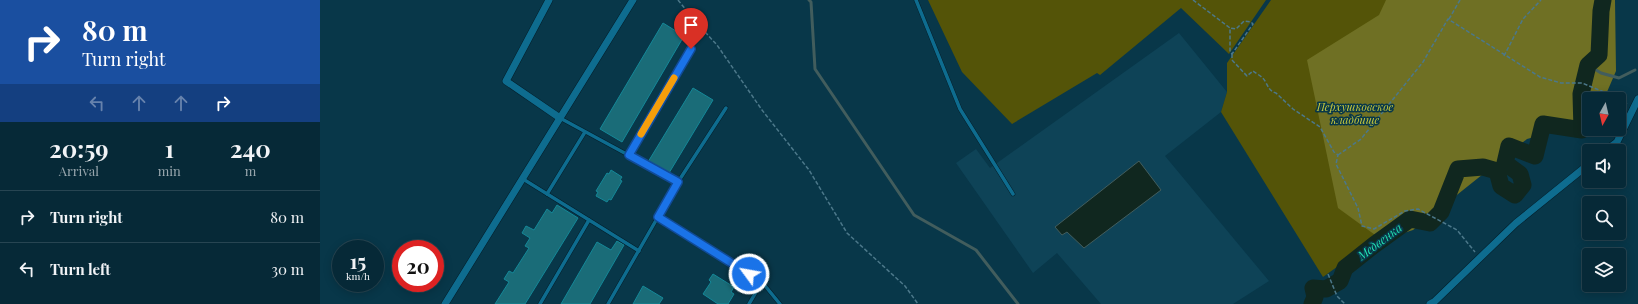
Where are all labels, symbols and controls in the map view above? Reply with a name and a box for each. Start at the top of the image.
pin [674,8,708,49]
text: 80 m [82,11,148,48]
icon: arrive [680,14,702,36]
icon: right [16,16,68,68]
text: Turn right [82,47,165,71]
icon: left [86,92,108,114]
icon: ahead [128,92,150,114]
icon: ahead [170,92,192,114]
icon: right [212,92,234,114]
north arrow [1582,92,1626,136]
map controls [1582,92,1626,292]
park label: Перхушковское кладбище [1316,99,1394,127]
text: 20:59 [49,132,109,164]
text: 1 [165,132,174,164]
text: 240 [230,132,271,164]
button: sound [1582,144,1626,188]
text: Arrival [59,162,99,179]
text: min [158,162,181,179]
text: m [245,162,256,179]
button: search [1582,196,1626,240]
icon: right [16,206,38,228]
text: Turn right [50,207,123,227]
text: 80 m [270,207,304,227]
water label: Медвенка [1353,219,1405,264]
speed limit sign: 20 [392,240,444,292]
text: 15 [350,247,366,274]
button: layers [1582,248,1626,292]
position arrow [728,253,770,295]
icon: left [16,258,38,280]
text: Turn left [50,259,111,279]
text: 30 m [271,259,304,279]
text: km/h [346,269,370,283]

